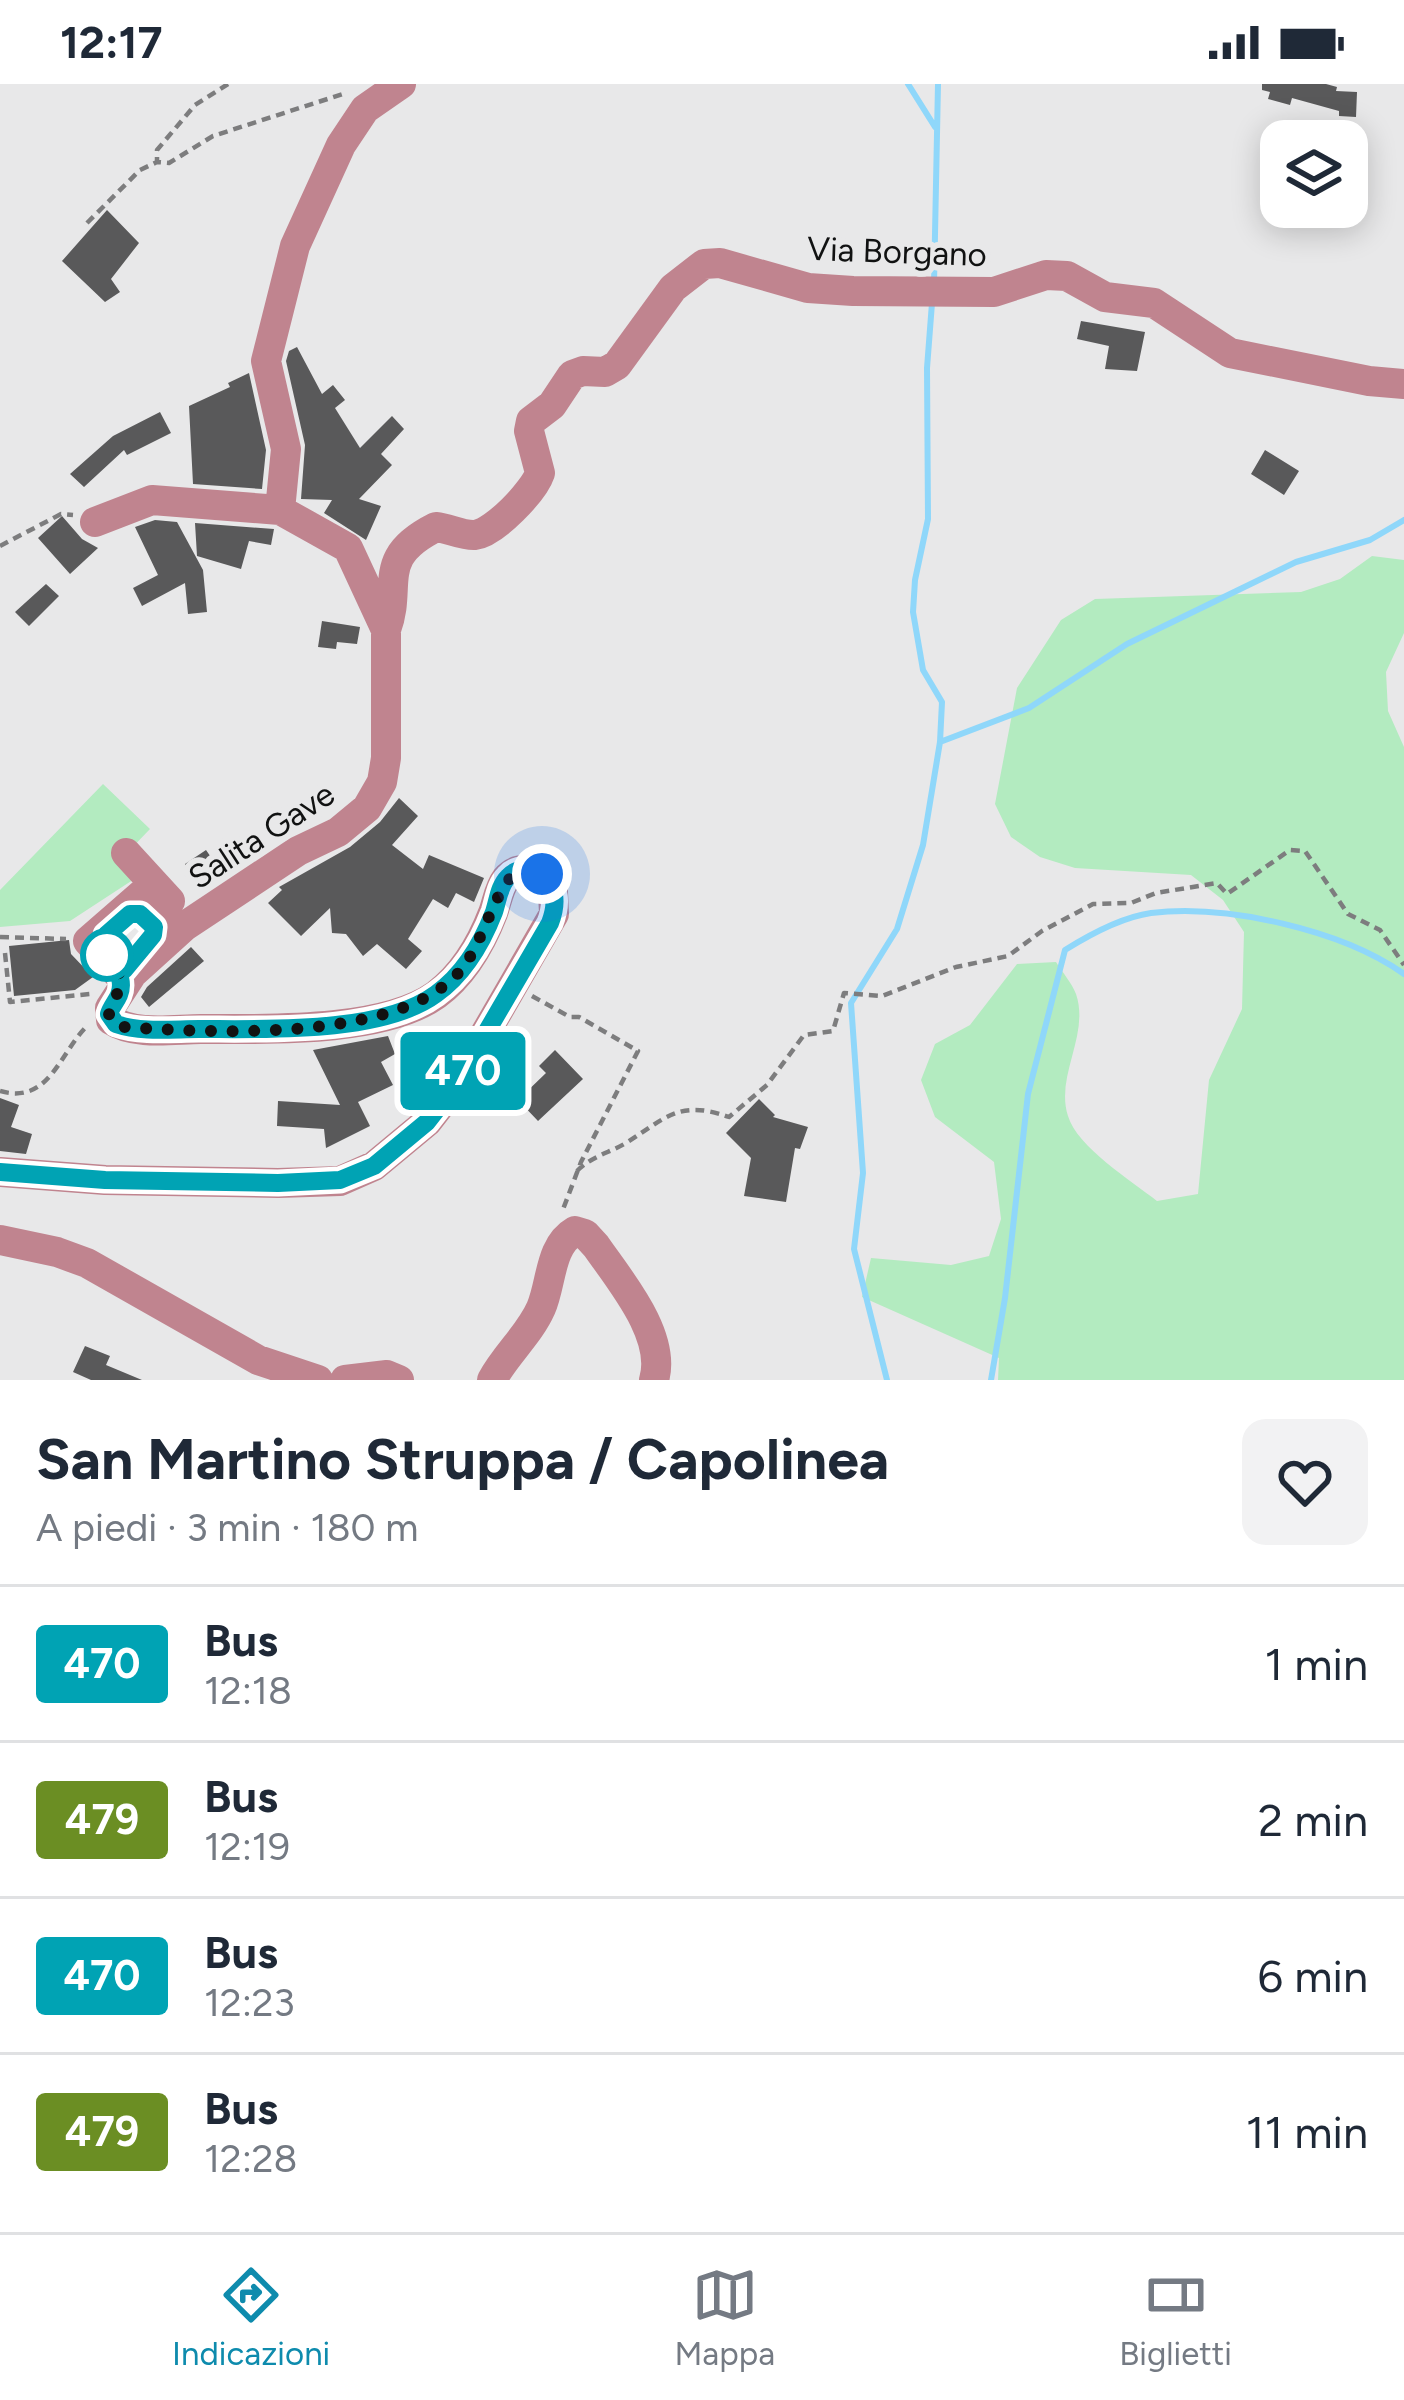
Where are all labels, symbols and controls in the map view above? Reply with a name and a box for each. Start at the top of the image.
text: 12:17 [60,15,163,69]
map controls [1260,120,1368,228]
button: layers [1260,120,1368,228]
street label: Via Borgano [806,229,987,274]
street label: Salita Gave [181,774,341,897]
your location [512,844,572,904]
unlabelled marker [82,930,132,980]
line badge: 470 [394,1032,532,1110]
text: 470 [424,1045,502,1096]
button: heart [1242,1419,1368,1545]
text: San Martino Struppa / Capolinea [36,1425,889,1493]
text: A piedi · 3 min · 180 m [36,1504,418,1551]
text: Bus [204,1613,278,1667]
text: 1 min [1264,1637,1368,1691]
text: 470 [63,1638,141,1689]
text: 12:18 [204,1667,292,1714]
text: Bus [204,1769,278,1823]
text: 2 min [1258,1793,1368,1847]
text: 479 [65,1794,139,1845]
text: 12:19 [204,1823,290,1870]
text: Bus [204,1925,278,1979]
text: 6 min [1258,1949,1368,2003]
text: 470 [63,1950,141,2001]
text: 12:23 [204,1979,295,2026]
text: Bus [204,2081,278,2135]
text: 11 min [1246,2105,1368,2159]
text: 479 [65,2106,139,2157]
text: 12:28 [204,2135,298,2182]
tab: Indicazioni [172,2262,330,2373]
tab: Mappa [674,2262,775,2373]
tab: Biglietti [1119,2262,1232,2373]

